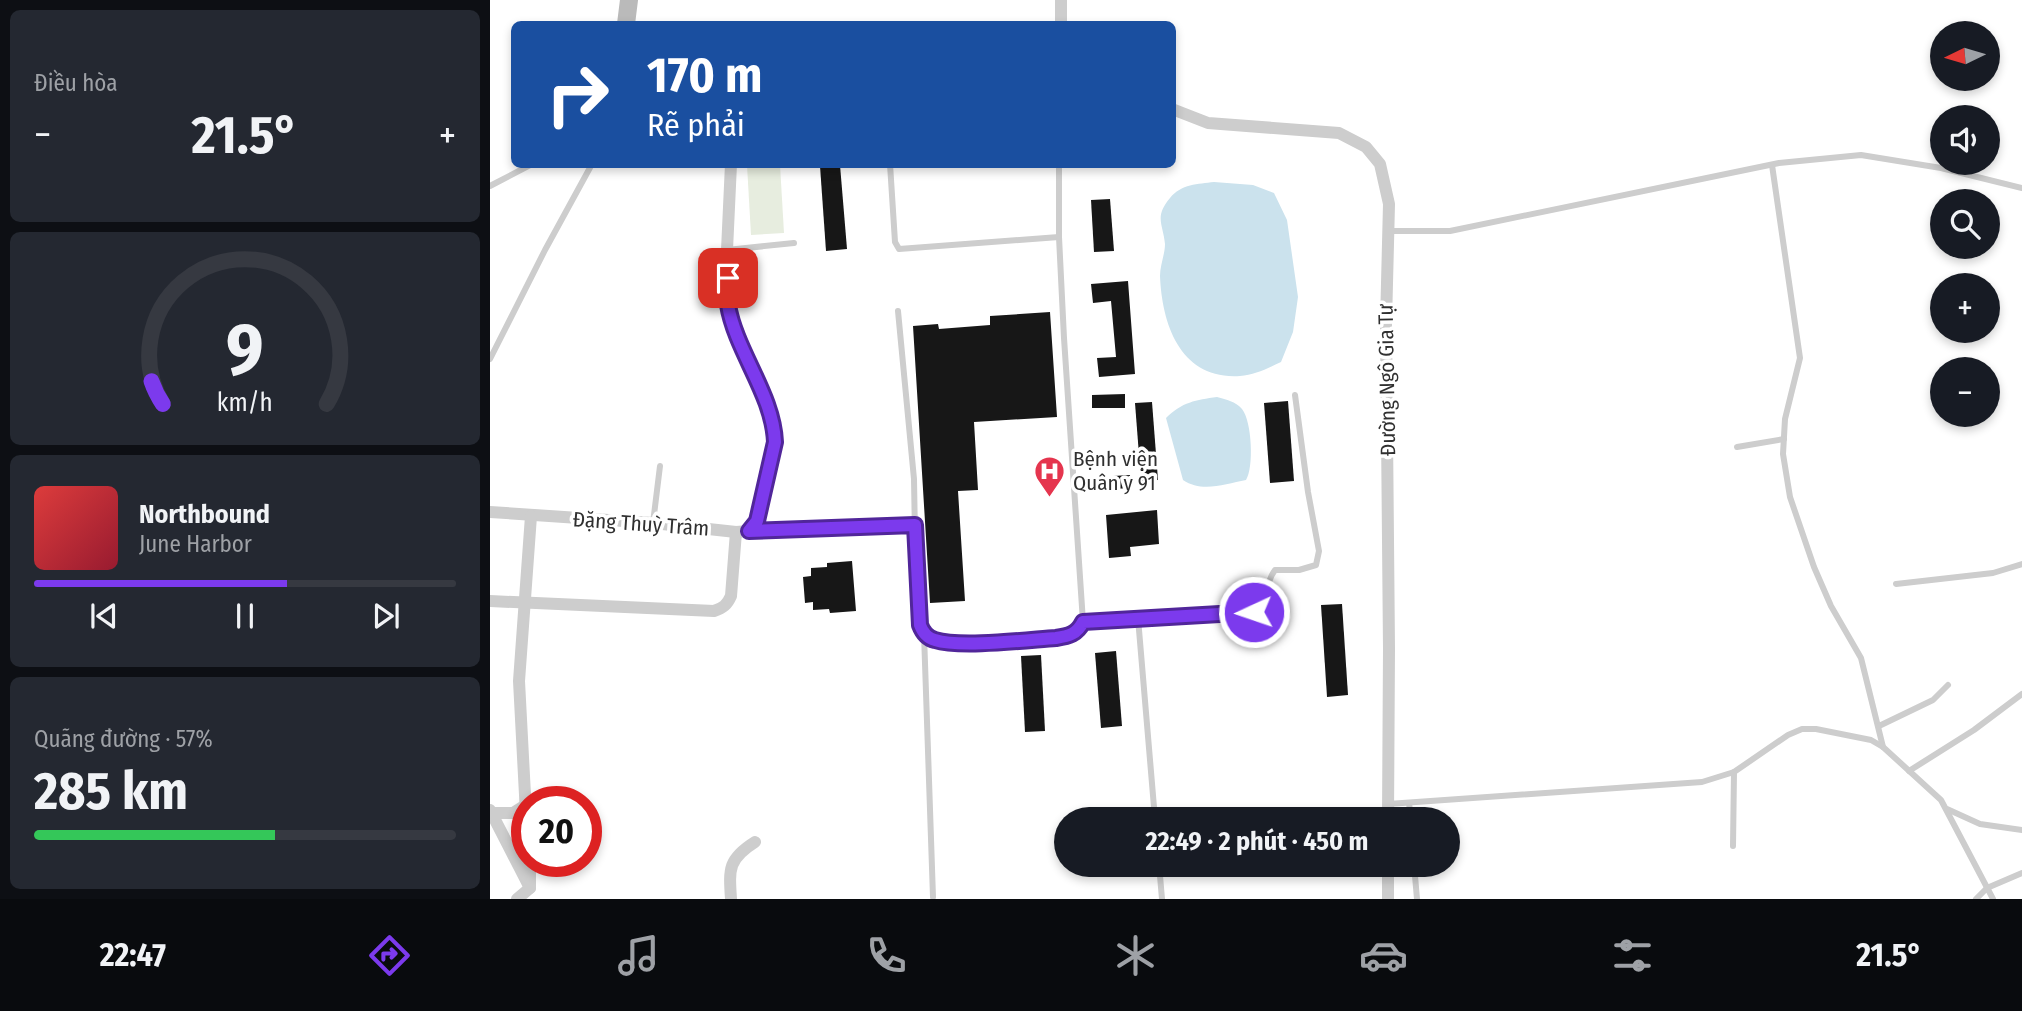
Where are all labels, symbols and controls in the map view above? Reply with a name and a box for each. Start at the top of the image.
north arrow [1930,21,2000,91]
map controls [1930,21,2000,427]
text: 170 m [647,46,763,105]
icon: right [532,49,623,140]
text: Điều hòa [34,69,118,97]
text: 21.5° [191,104,298,167]
button: sound [1930,105,2000,175]
text: Rẽ phải [647,106,745,144]
text: − [34,112,51,158]
text: + [439,112,456,158]
button: search [1930,189,2000,259]
pin [698,248,758,308]
icon: arrive [709,259,747,297]
button: + [1930,273,2000,343]
street label: Đường Ngô Gia Tự [1373,303,1401,456]
text: 9 [226,307,264,394]
button: − [1930,357,2000,427]
text: km/h [217,388,273,418]
place label: Bệnh viện Quân y 91 [1073,446,1158,496]
hospital icon: Bệnh viện Quân y 91 [1033,454,1067,498]
text: Northbound [139,499,270,530]
street label: Đặng Thuỳ Trâm [572,506,710,542]
text: June Harbor [139,530,252,558]
position arrow [1217,575,1291,649]
icon: previous [85,597,123,635]
icon: pause [226,597,264,635]
icon: next [367,597,405,635]
text: Quãng đường · 57% [34,725,213,753]
text: 285 km [34,760,188,823]
speed limit sign: 20 [511,786,602,877]
text: 22:49 · 2 phút · 450 m [1146,826,1368,857]
icon: directions [365,931,414,980]
icon: music [614,931,663,980]
icon: phone [862,931,911,980]
icon: climate [1111,931,1160,980]
icon: car [1359,931,1408,980]
icon: filters [1608,931,1657,980]
text: 22:47 [100,936,166,974]
text: 21.5° [1856,936,1922,974]

